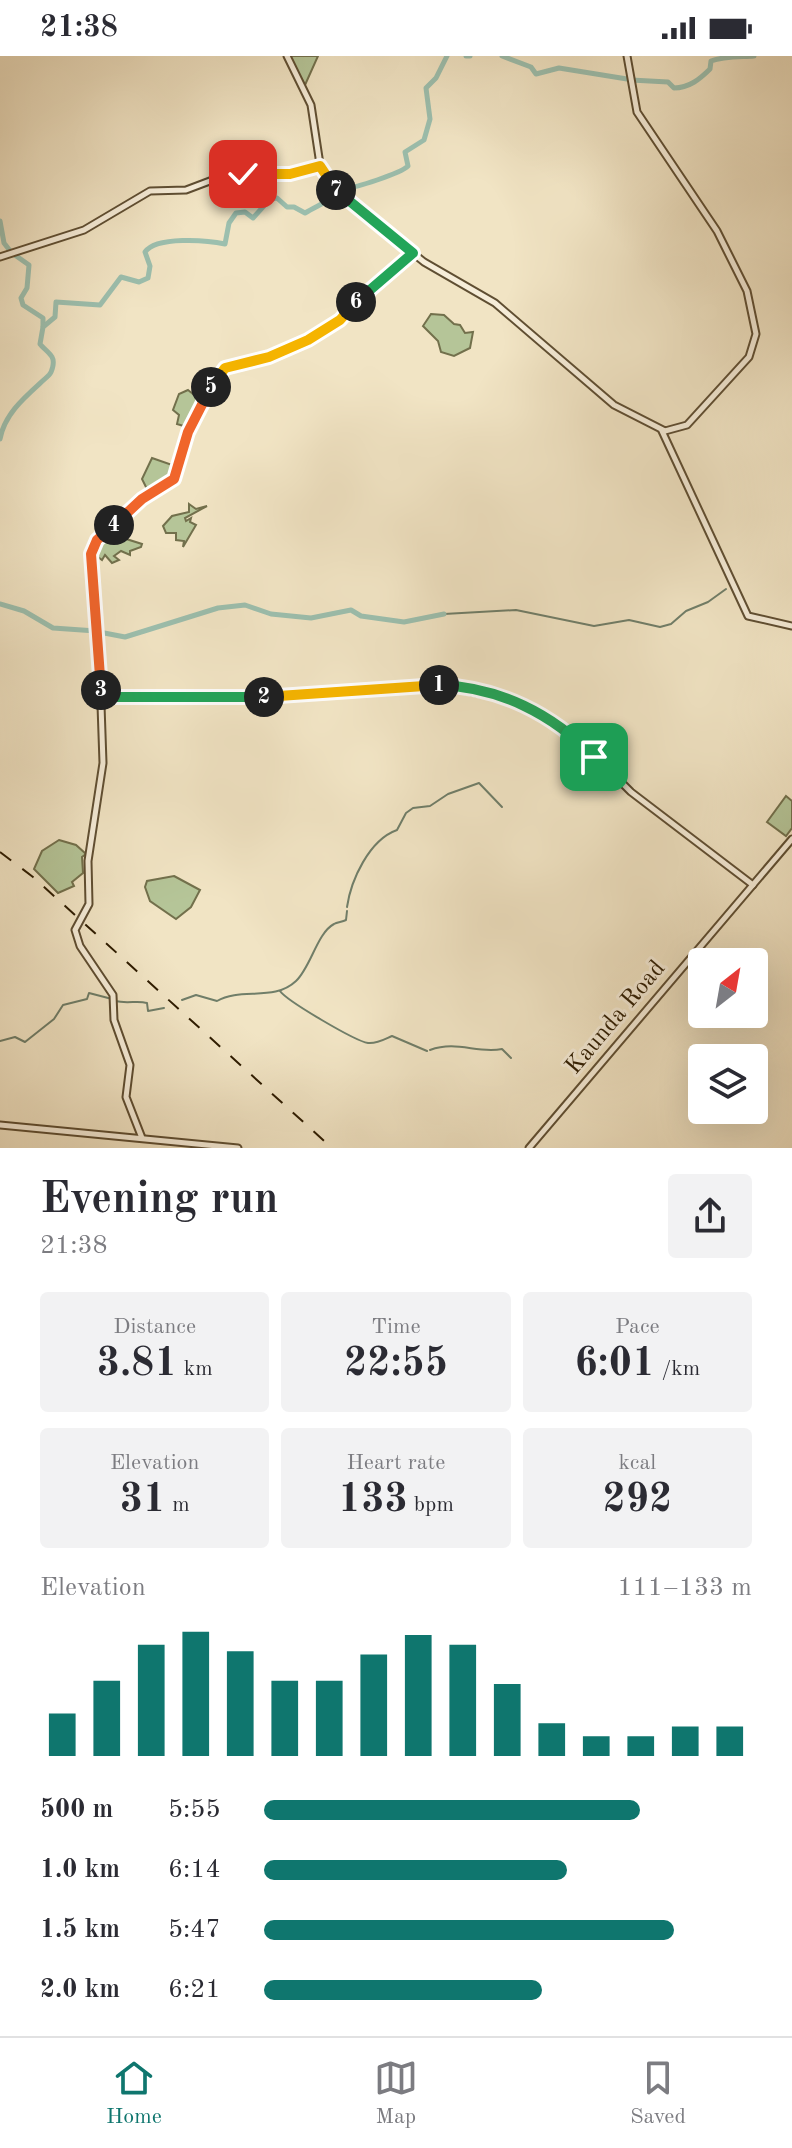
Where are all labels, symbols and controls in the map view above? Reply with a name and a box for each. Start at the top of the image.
text: 21:38 [40,13,118,43]
pin [209,140,277,208]
icon: check [221,152,265,196]
pin: 7 [316,170,356,210]
text: 7 [330,179,342,201]
pin: 6 [336,282,376,322]
text: 6 [350,291,362,313]
pin: 5 [191,367,231,407]
text: 5 [205,376,217,398]
pin: 4 [94,505,134,545]
text: 4 [108,514,120,536]
pin: 1 [419,665,459,705]
pin: 3 [81,670,121,710]
text: 1 [433,674,445,696]
pin: 2 [244,677,284,717]
text: 3 [95,679,107,701]
text: 2 [258,686,270,708]
pin [560,723,628,791]
icon: arrive [572,735,616,779]
north arrow [688,948,768,1028]
map controls [688,948,768,1124]
street label: Kaunda Road [562,957,670,1079]
button: layers [688,1044,768,1124]
button: share [668,1174,752,1258]
text: Evening run [40,1178,278,1222]
text: 21:38 [40,1233,108,1259]
text: Distance [113,1316,196,1338]
text: Time [371,1316,421,1338]
text: Pace [615,1316,660,1338]
text: 3.81 [97,1345,178,1385]
text: 22:55 [344,1345,448,1385]
text: 6:01 [574,1345,655,1385]
text: km [178,1358,213,1380]
text: /km [655,1358,700,1380]
text: Elevation [110,1452,199,1474]
text: Heart rate [347,1452,445,1474]
text: kcal [618,1452,656,1474]
text: 31 [120,1481,166,1521]
text: 133 [338,1481,408,1521]
text: 292 [603,1481,672,1521]
text: m [166,1494,190,1516]
text: bpm [408,1494,454,1516]
text: Elevation [40,1575,146,1601]
text: 111–133 m [617,1575,752,1601]
text: 500 m [40,1797,113,1823]
text: 5:55 [168,1797,221,1823]
text: 1.0 km [40,1857,120,1883]
text: 6:14 [168,1857,221,1883]
text: 1.5 km [40,1917,120,1943]
text: 5:47 [168,1917,221,1943]
text: 2.0 km [40,1977,120,2003]
text: 6:21 [168,1977,221,2003]
tab: Home [106,2056,162,2131]
tab: Map [374,2056,418,2131]
tab: Saved [630,2056,686,2131]

